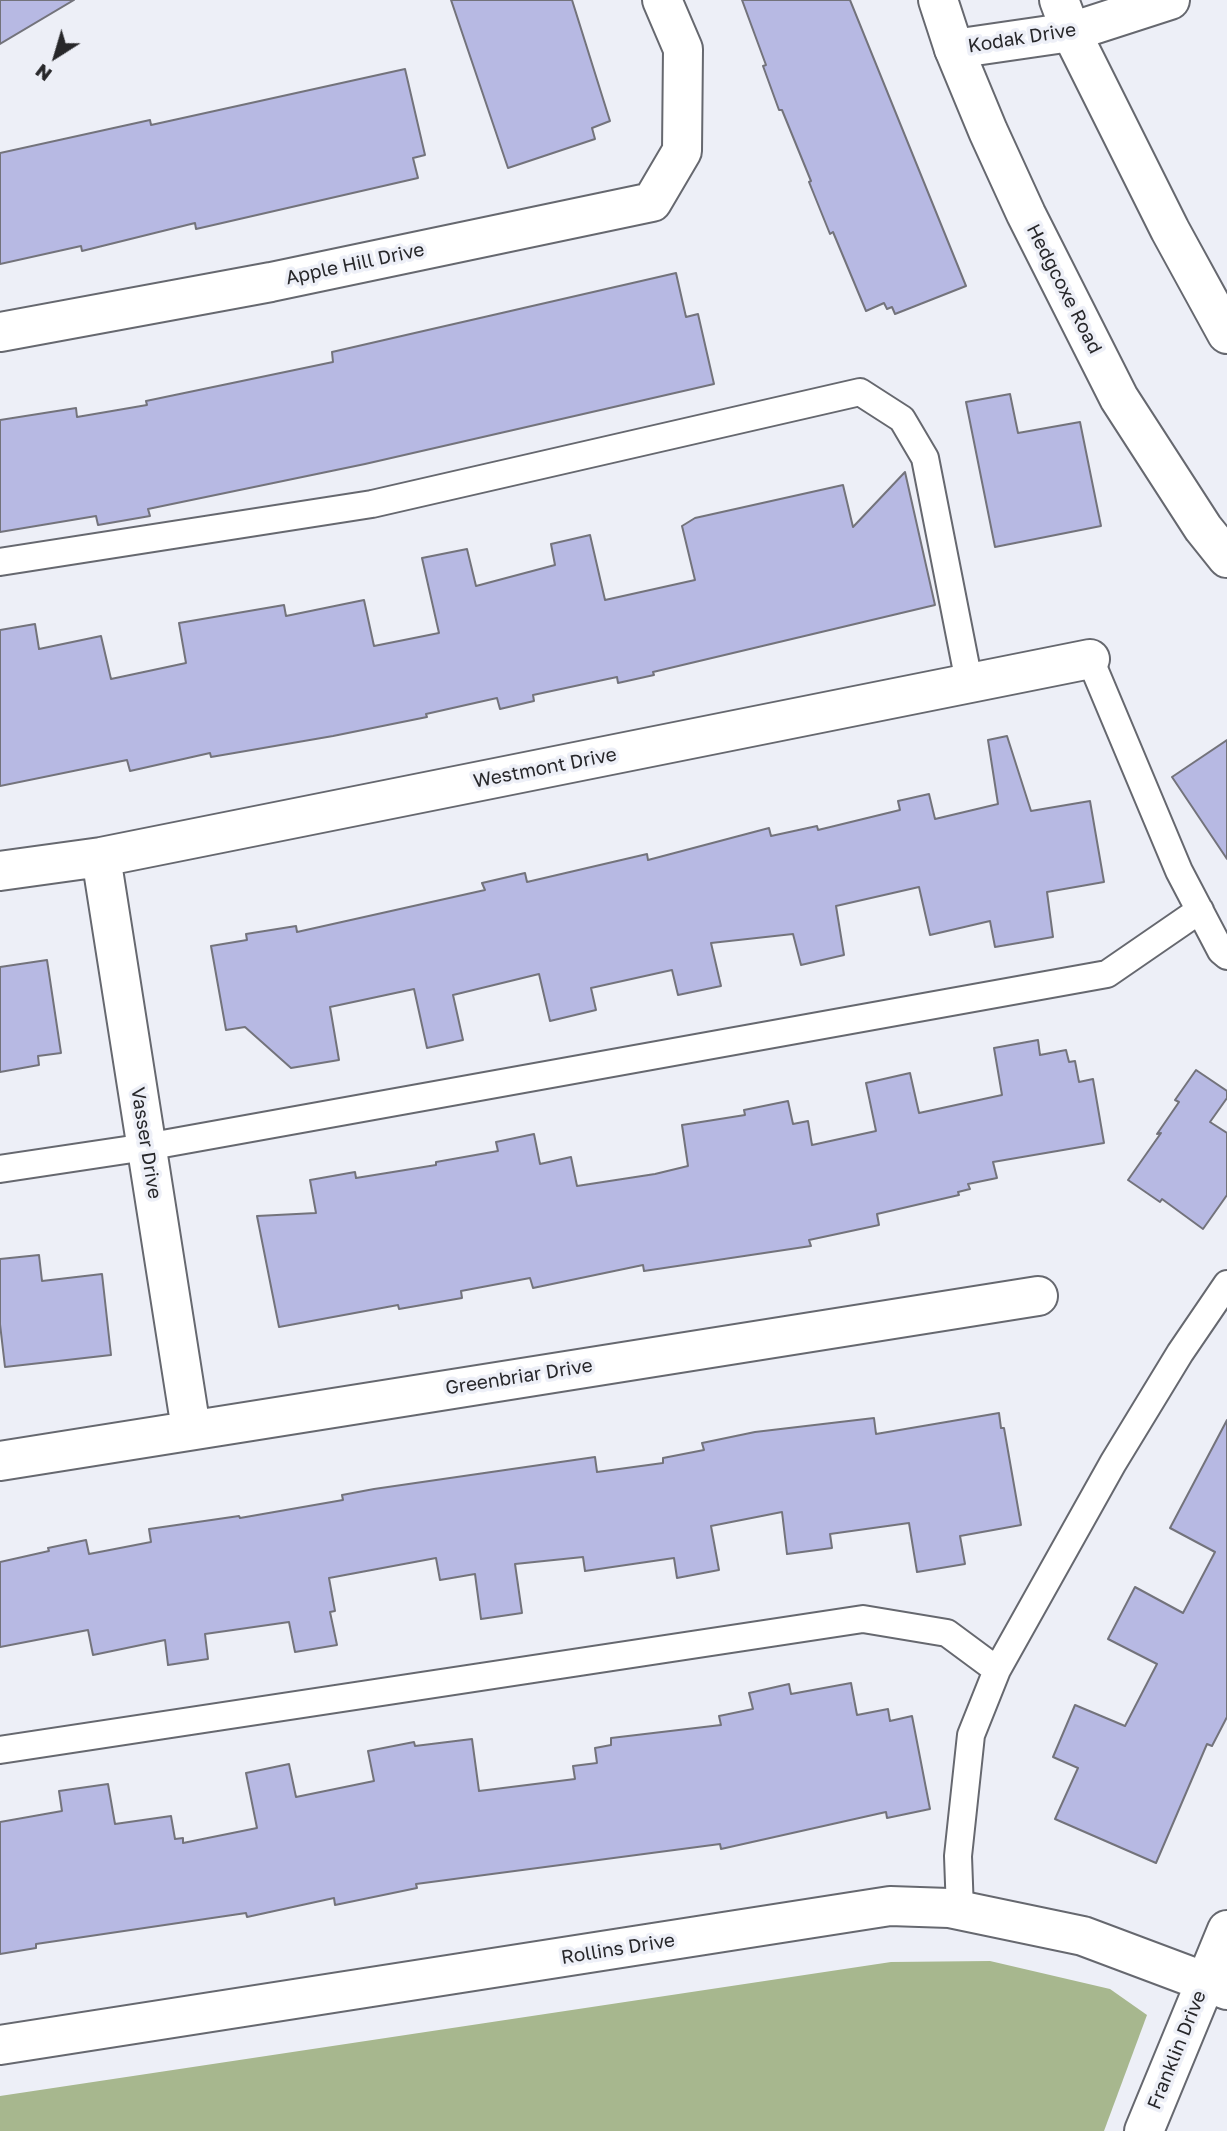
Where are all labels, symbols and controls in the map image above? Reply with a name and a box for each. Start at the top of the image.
street label: Kodak Drive [966,18,1078,58]
north arrow [21,21,91,91]
text: N [30,60,56,87]
street label: Hedgcoxe Road [1021,220,1107,358]
street label: Apple Hill Drive [284,238,426,290]
street label: Westmont Drive [472,743,618,793]
street label: Vasser Drive [126,1086,166,1200]
street label: Greenbriar Drive [444,1354,594,1400]
street label: Rollins Drive [559,1929,677,1969]
street label: Franklin Drive [1143,1987,1211,2113]

